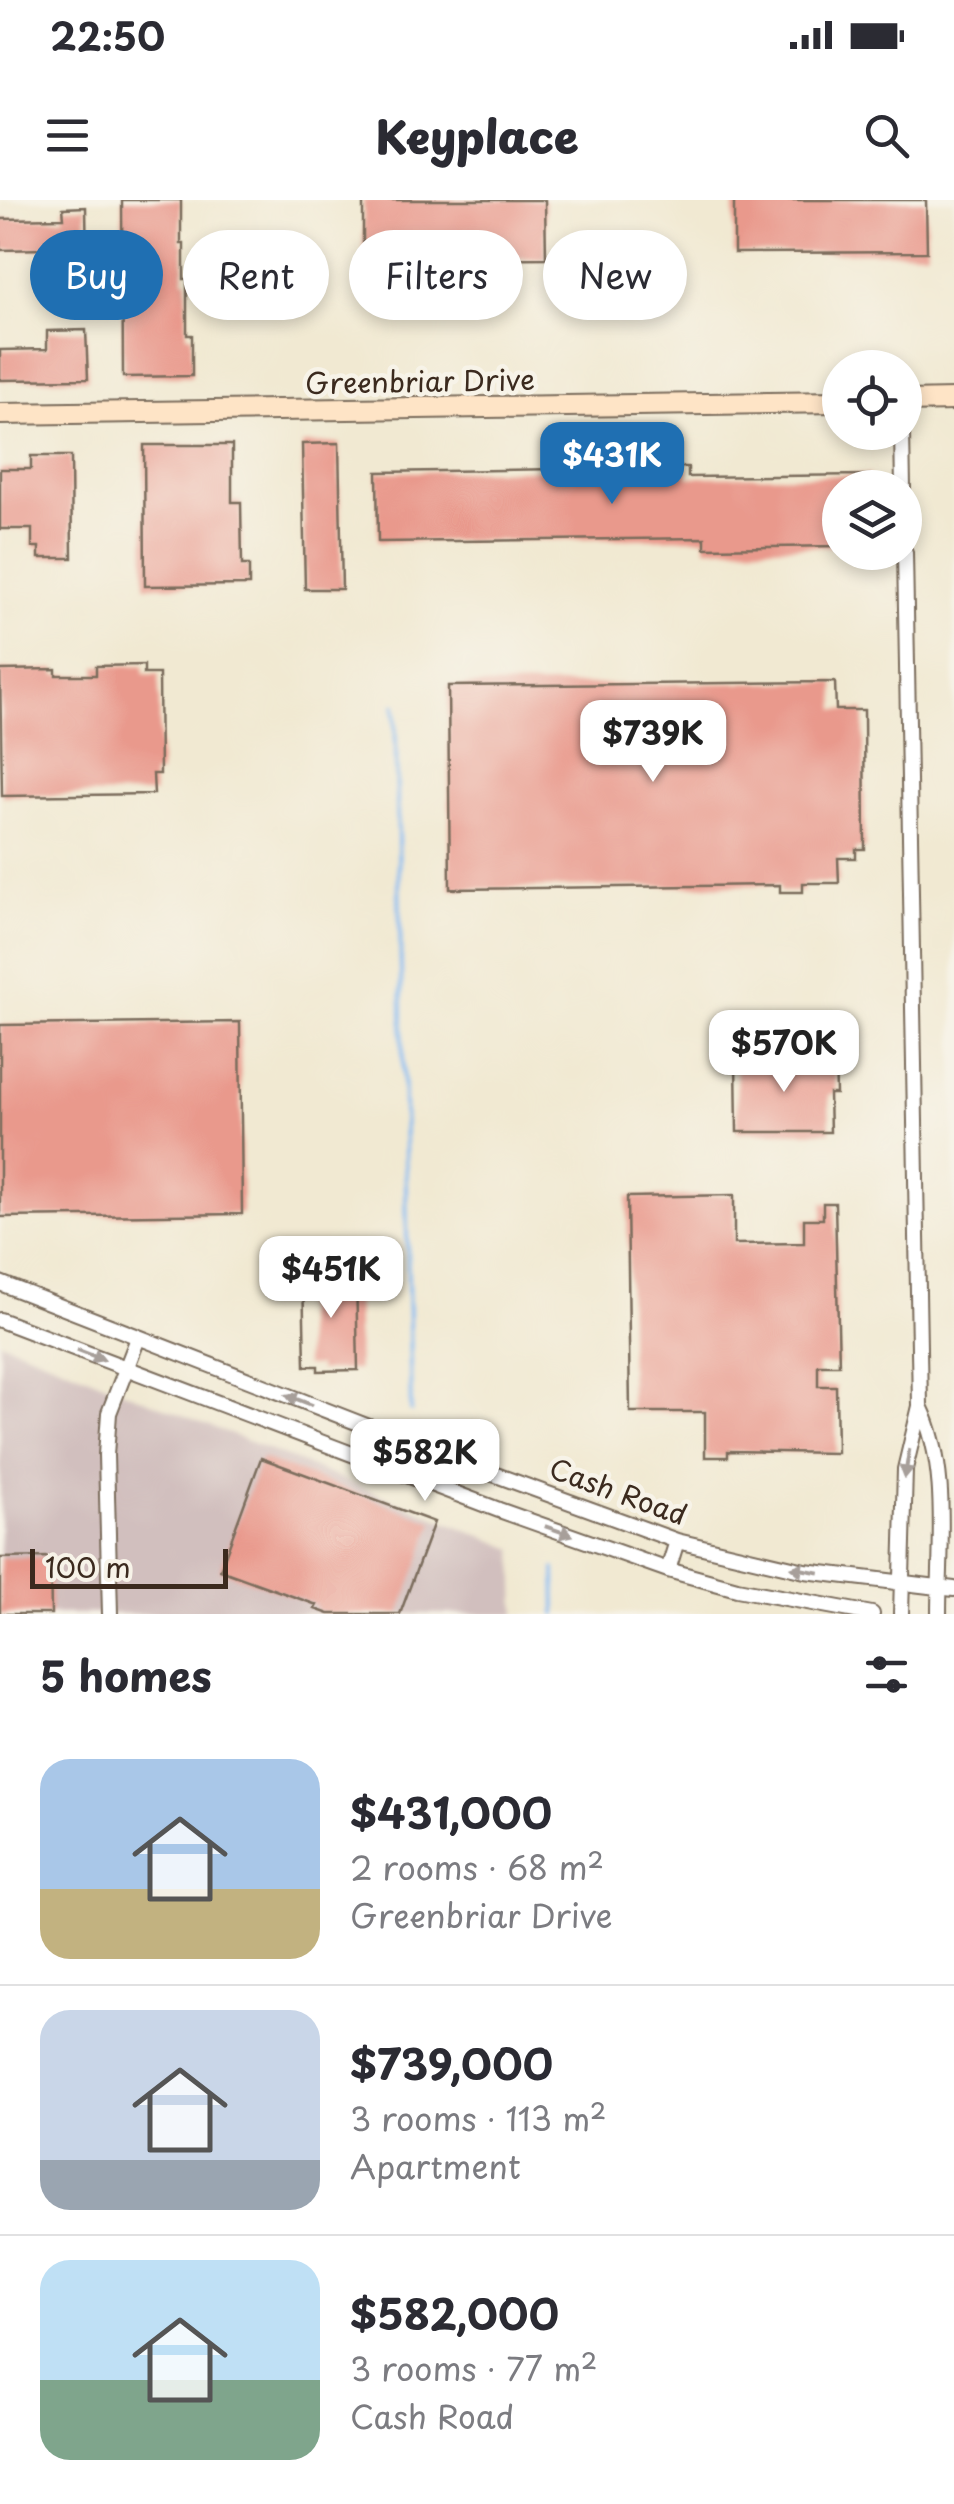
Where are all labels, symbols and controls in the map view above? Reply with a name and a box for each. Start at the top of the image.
text: 22:50 [50,7,165,64]
text: Keyplace [376,101,578,169]
icon: menu [40,108,95,163]
icon: search [859,108,914,163]
chip: Buy [30,230,163,320]
chip: Rent [183,230,329,320]
chip: Filters [349,230,523,320]
chip: New [543,230,687,320]
map controls [822,350,922,570]
button: locate [822,350,922,450]
street label: Greenbriar Drive [305,357,535,404]
pin: $431K [542,422,682,507]
text: $431K [562,430,662,478]
button: layers [822,470,922,570]
pin: $739K [583,700,723,785]
text: $739K [602,708,704,756]
pin: $570K [714,1010,854,1095]
text: $570K [731,1018,837,1066]
pin: $451K [261,1236,401,1321]
text: $451K [281,1244,381,1292]
one-way arrow [76,1348,106,1364]
one-way arrow [284,1392,314,1408]
pin: $582K [355,1419,495,1504]
text: $582K [372,1427,478,1475]
street label: Cash Road [544,1446,693,1535]
one-way arrow [899,1449,914,1481]
one-way arrow [544,1525,574,1540]
scale bar [30,1544,228,1588]
text: 100 m [45,1545,131,1588]
one-way arrow [789,1562,821,1577]
text: 5 homes [40,1643,212,1706]
icon: filters [859,1647,914,1702]
text: $431,000 [350,1780,552,1843]
icon: home [120,1799,240,1919]
text: 2 rooms · 68 m² [350,1843,604,1891]
text: Greenbriar Drive [350,1891,613,1939]
text: $739,000 [350,2031,553,2094]
icon: home [120,2050,240,2170]
text: 3 rooms · 113 m² [350,2094,607,2142]
text: Apartment [350,2142,521,2190]
text: $582,000 [350,2281,559,2344]
icon: home [120,2300,240,2420]
text: 3 rooms · 77 m² [350,2344,598,2392]
text: Cash Road [350,2392,514,2440]

